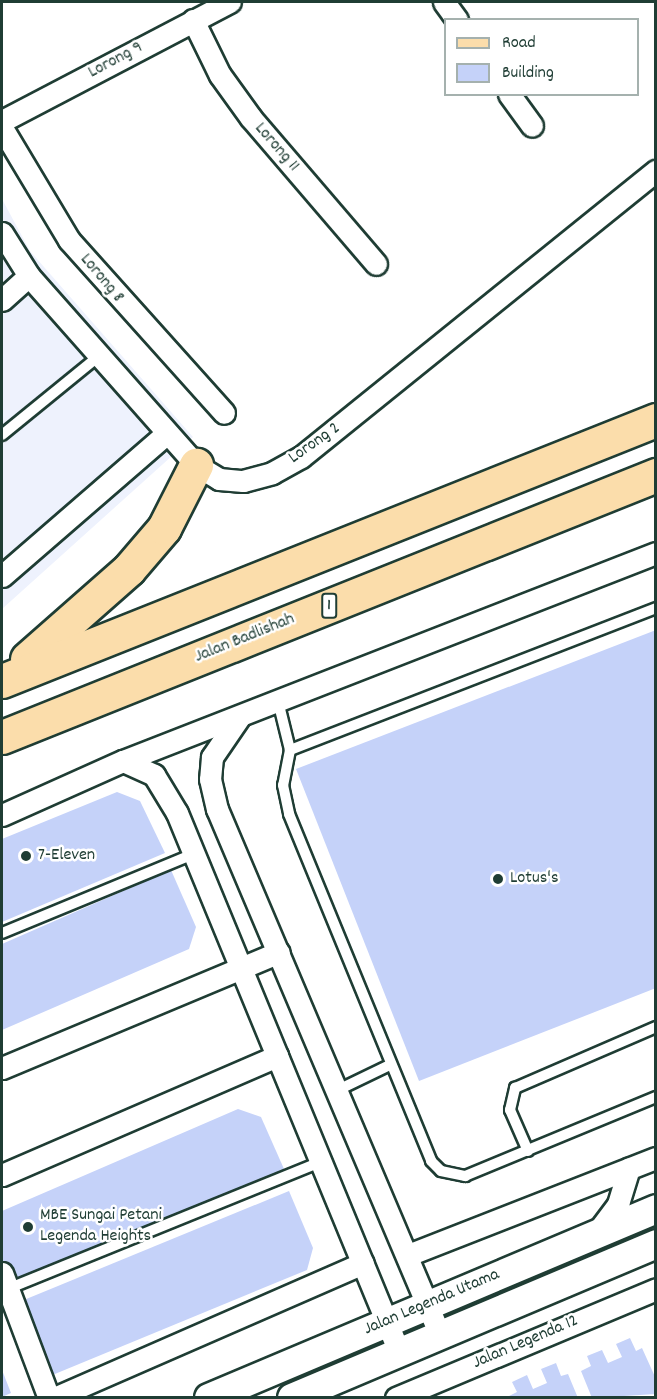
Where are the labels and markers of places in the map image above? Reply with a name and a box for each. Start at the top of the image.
place label: 7-Eleven [38,845,95,867]
marker: 7-Eleven [19,849,33,863]
place label: Lotus's [510,868,558,890]
marker: Lotus's [491,872,505,886]
place label: MBE Sungai Petani Legenda Heights [40,1206,162,1248]
marker: MBE Sungai Petani Legenda Heights [21,1220,35,1234]

